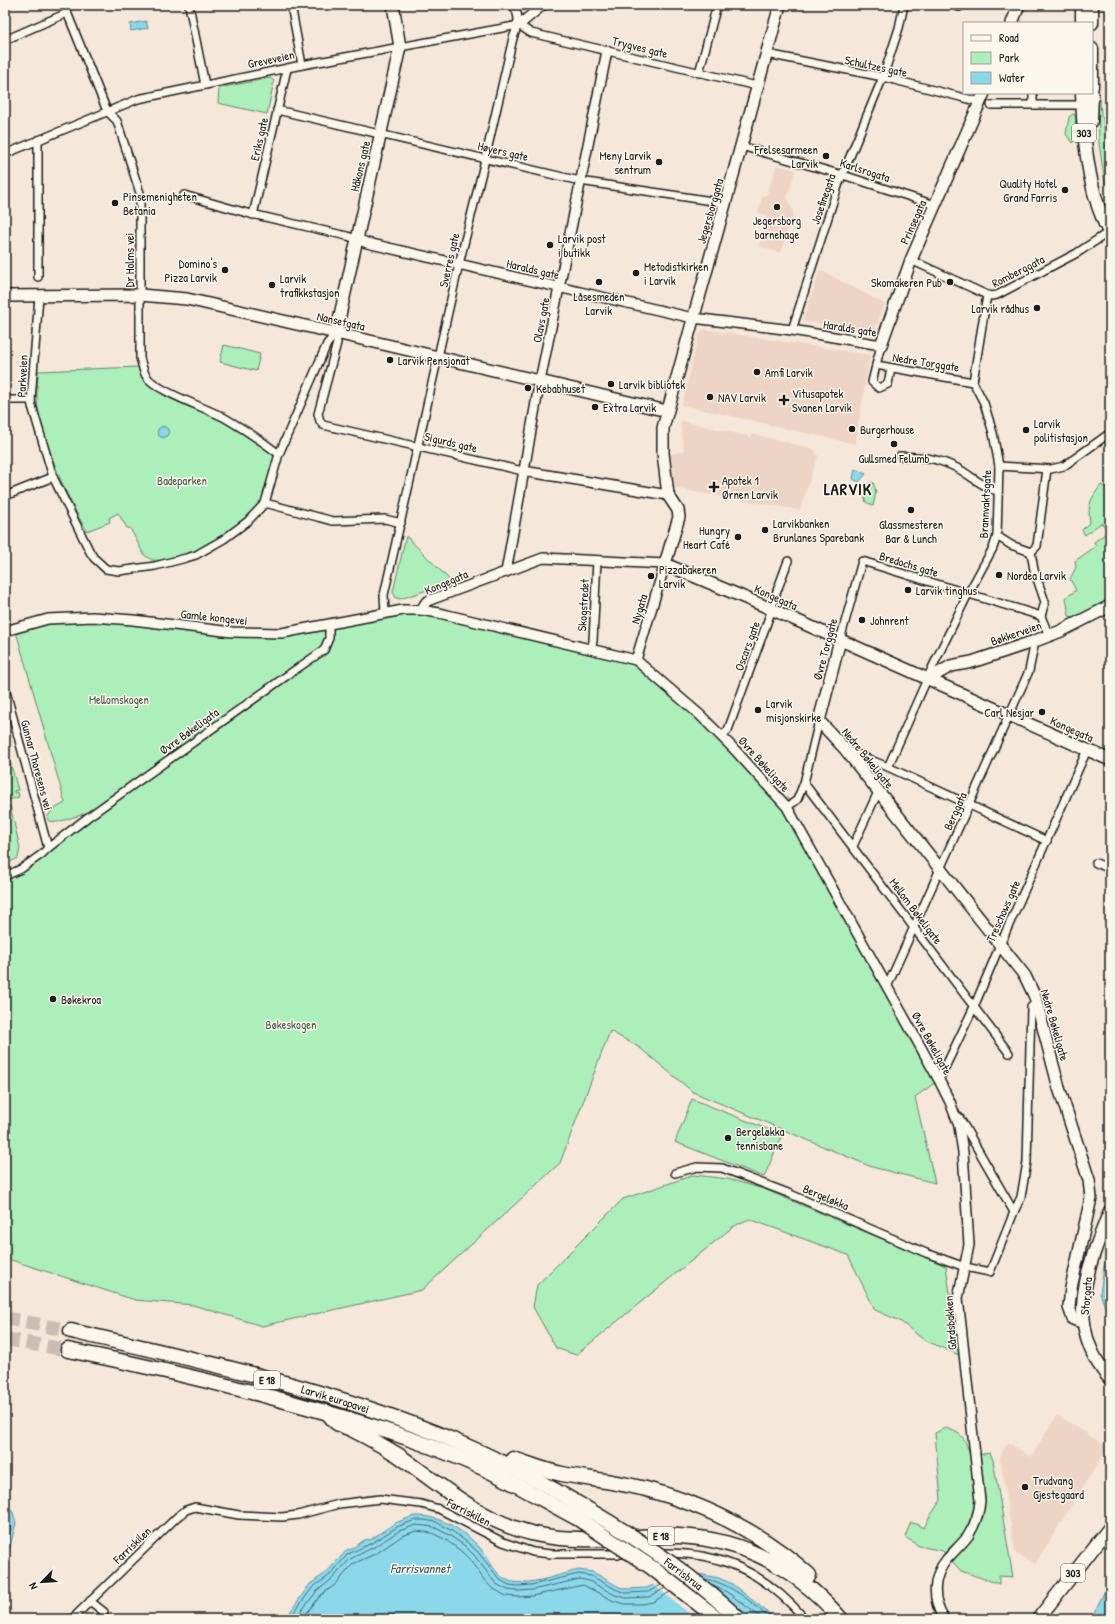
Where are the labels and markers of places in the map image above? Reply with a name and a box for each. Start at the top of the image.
place label: Frelsesarmeen Larvik [753,141,818,172]
place label: Meny Larvik sentrum [600,147,651,178]
marker: Frelsesarmeen Larvik [821,151,831,161]
marker: Meny Larvik sentrum [654,157,664,167]
place label: Quality Hotel Grand Farris [999,175,1058,206]
marker: Quality Hotel Grand Farris [1060,185,1070,195]
place label: Pinsemenigheten Betania [123,188,197,219]
marker: Pinsemenigheten Betania [110,198,120,208]
marker: Jegersborg barnehage [772,202,782,212]
place label: Jegersborg barnehage [753,212,801,243]
place label: Larvik post i butikk [558,230,607,261]
marker: Larvik post i butikk [545,240,555,250]
place label: Domino's Pizza Larvik [165,255,217,286]
place label: Metodistkirken i Larvik [644,258,708,289]
marker: Domino's Pizza Larvik [220,265,230,275]
marker: Metodistkirken i Larvik [631,268,641,278]
place label: Larvik trafikkstasjon [280,270,339,301]
place label: Skomakeren Pub [871,274,942,291]
marker: Låsesmeden Larvik [594,277,604,287]
marker: Skomakeren Pub [945,277,955,287]
marker: Larvik trafikkstasjon [267,280,277,290]
place label: Låsesmeden Larvik [573,288,625,319]
place label: Larvik rådhus [972,300,1029,317]
marker: Larvik rådhus [1032,303,1042,313]
place label: Larvik Pensjonat [398,352,470,369]
marker: Larvik Pensjonat [385,355,395,365]
place label: Amfi Larvik [765,364,813,381]
marker: Amfi Larvik [752,367,762,377]
place label: Larvik bibliotek [619,376,685,393]
marker: Larvik bibliotek [606,379,616,389]
place label: Kebabhuset [536,380,586,397]
marker: Kebabhuset [523,383,533,393]
place label: Vitusapotek Svanen Larvik [792,385,852,416]
place label: NAV Larvik [718,389,766,406]
marker: NAV Larvik [705,392,715,402]
marker: Vitusapotek Svanen Larvik [779,395,789,405]
place label: Extra Larvik [603,399,656,416]
marker: Extra Larvik [590,402,600,412]
place label: Larvik politistasjon [1034,415,1088,446]
place label: Burgerhouse [860,421,915,438]
marker: Burgerhouse [847,424,857,434]
marker: Larvik politistasjon [1021,425,1031,435]
marker: Gullsmed Felumb [889,439,899,449]
place label: Gullsmed Felumb [858,450,930,467]
place label: Apotek 1 Ørnen Larvik [722,472,778,503]
marker: Apotek 1 Ørnen Larvik [709,482,719,492]
marker: Glassmesteren Bar & Lunch [906,505,916,515]
place label: Larvikbanken Brunlanes Sparebank [773,515,864,546]
place label: Glassmesteren Bar & Lunch [879,516,943,547]
place label: Hungry Heart Café [683,522,730,553]
marker: Larvikbanken Brunlanes Sparebank [760,525,770,535]
marker: Hungry Heart Café [733,532,743,542]
place label: Pizzabakeren Larvik [659,561,717,592]
place label: Nordea Larvik [1007,567,1066,584]
marker: Nordea Larvik [994,570,1004,580]
marker: Pizzabakeren Larvik [646,571,656,581]
place label: Larvik tinghus [916,582,977,599]
marker: Larvik tinghus [903,585,913,595]
place label: Johnrent [870,612,910,629]
marker: Johnrent [857,615,867,625]
place label: Larvik misjonskirke [766,695,821,726]
place label: Carl Nesjar [984,704,1034,721]
marker: Larvik misjonskirke [753,705,763,715]
marker: Carl Nesjar [1037,707,1047,717]
place label: Bøkekroa [61,991,101,1008]
marker: Bøkekroa [48,994,58,1004]
place label: Bergeløkka tennisbane [736,1123,785,1154]
marker: Bergeløkka tennisbane [723,1133,733,1143]
place label: Trudvang Gjestegaard [1033,1472,1084,1503]
marker: Trudvang Gjestegaard [1020,1482,1030,1492]

